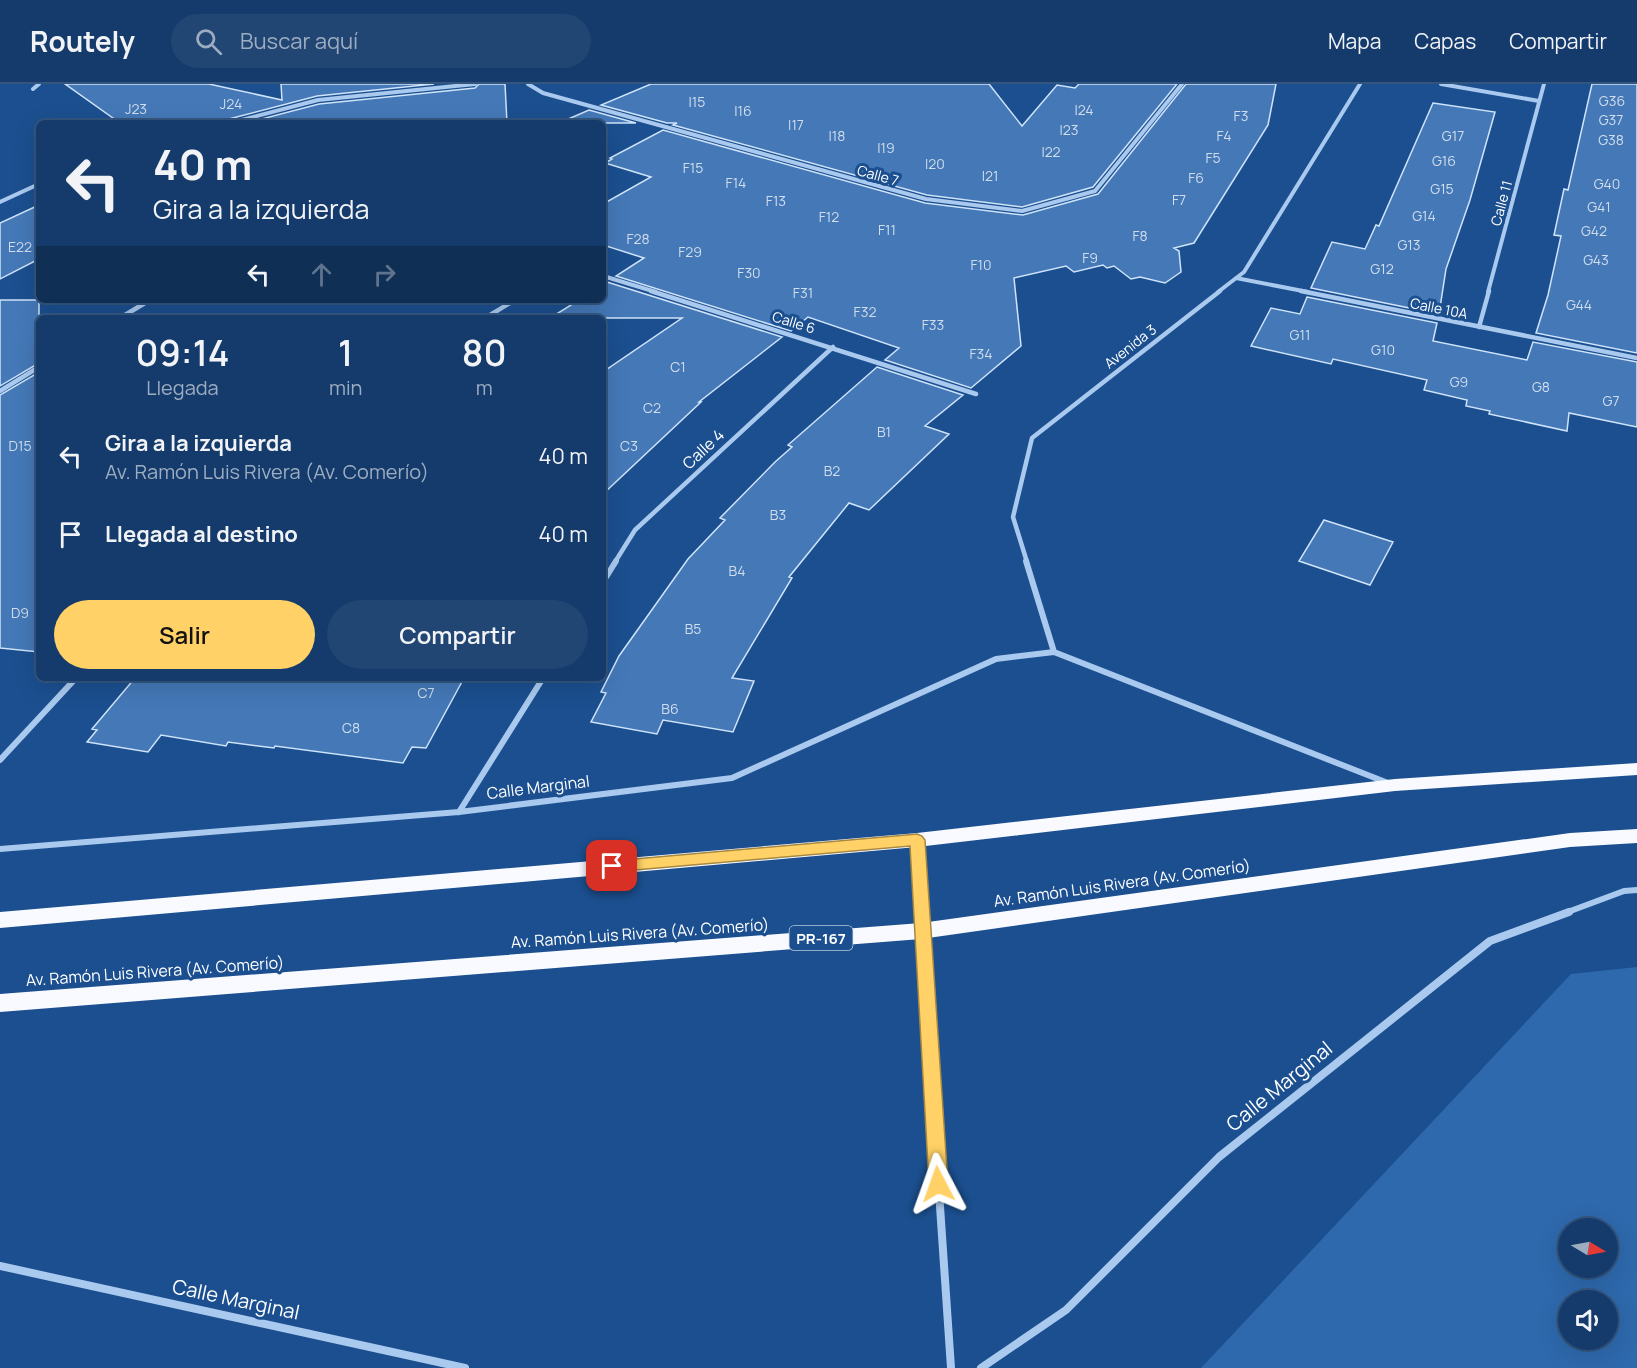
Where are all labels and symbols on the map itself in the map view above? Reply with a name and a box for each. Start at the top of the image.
house number: G36 [1599,91,1625,110]
house number: I15 [689,92,705,111]
house number: J24 [220,94,242,113]
house number: J23 [125,99,147,118]
house number: I24 [1074,100,1094,119]
house number: I16 [734,101,752,120]
house number: F3 [1234,106,1248,125]
house number: G37 [1599,110,1623,129]
house number: I17 [788,115,804,134]
house number: I23 [1060,120,1079,139]
house number: I18 [829,126,845,145]
house number: F4 [1216,126,1232,145]
house number: G17 [1442,126,1464,145]
house number: G38 [1598,130,1624,149]
house number: I19 [877,138,895,157]
house number: I22 [1041,142,1061,161]
house number: F5 [1205,148,1221,167]
house number: G16 [1432,151,1456,170]
house number: I20 [925,154,945,173]
house number: F15 [683,158,703,177]
street label: Calle 7 [855,160,901,190]
house number: I21 [982,166,998,185]
house number: F6 [1188,168,1204,187]
house number: F14 [726,173,746,192]
house number: G40 [1594,174,1620,193]
street label: Calle 11 [1486,178,1516,228]
house number: G15 [1430,179,1454,198]
house number: F7 [1172,190,1186,209]
house number: F13 [766,191,786,210]
house number: G41 [1587,197,1611,216]
house number: G14 [1412,206,1436,225]
house number: F12 [819,207,839,226]
house number: F11 [878,220,896,239]
house number: G42 [1581,221,1607,240]
house number: F8 [1132,226,1148,245]
house number: F28 [626,229,650,248]
house number: G13 [1397,235,1421,254]
house number: E22 [8,237,32,256]
house number: F29 [678,242,702,261]
house number: F9 [1082,248,1098,267]
house number: G43 [1583,250,1609,269]
house number: F10 [970,255,992,274]
house number: G12 [1370,259,1394,278]
house number: F30 [737,263,761,282]
house number: F31 [793,283,813,302]
street label: Calle 10A [1409,293,1469,323]
house number: G44 [1566,295,1592,314]
house number: F32 [854,302,876,321]
street label: Calle 6 [770,306,818,338]
house number: F33 [922,315,944,334]
street label: Avenida 3 [1100,320,1160,372]
house number: G11 [1290,325,1310,344]
house number: G10 [1371,340,1395,359]
house number: F34 [969,344,993,363]
house number: C1 [670,357,686,376]
house number: G9 [1450,372,1468,391]
house number: G8 [1532,377,1550,396]
house number: G7 [1603,391,1619,410]
house number: C2 [643,398,661,417]
house number: B1 [877,422,891,441]
street label: Calle 4 [677,424,729,474]
house number: D15 [9,436,31,455]
house number: C3 [620,436,638,455]
house number: B2 [824,461,840,480]
house number: B3 [770,505,786,524]
house number: B4 [729,561,745,580]
house number: D9 [11,603,29,622]
house number: B5 [685,619,701,638]
house number: C7 [417,683,435,702]
house number: B6 [661,699,679,718]
house number: C8 [342,718,360,737]
street label: Calle Marginal [485,770,591,804]
pin [586,840,637,891]
street label: Av. Ramón Luis Rivera (Av. Comerío) [992,854,1252,912]
street label: Av. Ramón Luis Rivera (Av. Comerío) [510,913,770,953]
road number: PR-167 [790,926,852,950]
street label: Av. Ramón Luis Rivera (Av. Comerío) [25,951,285,991]
street label: Calle Marginal [1220,1035,1338,1137]
position arrow [906,1152,970,1216]
north arrow [1558,1218,1618,1278]
street label: Calle Marginal [170,1272,302,1326]

